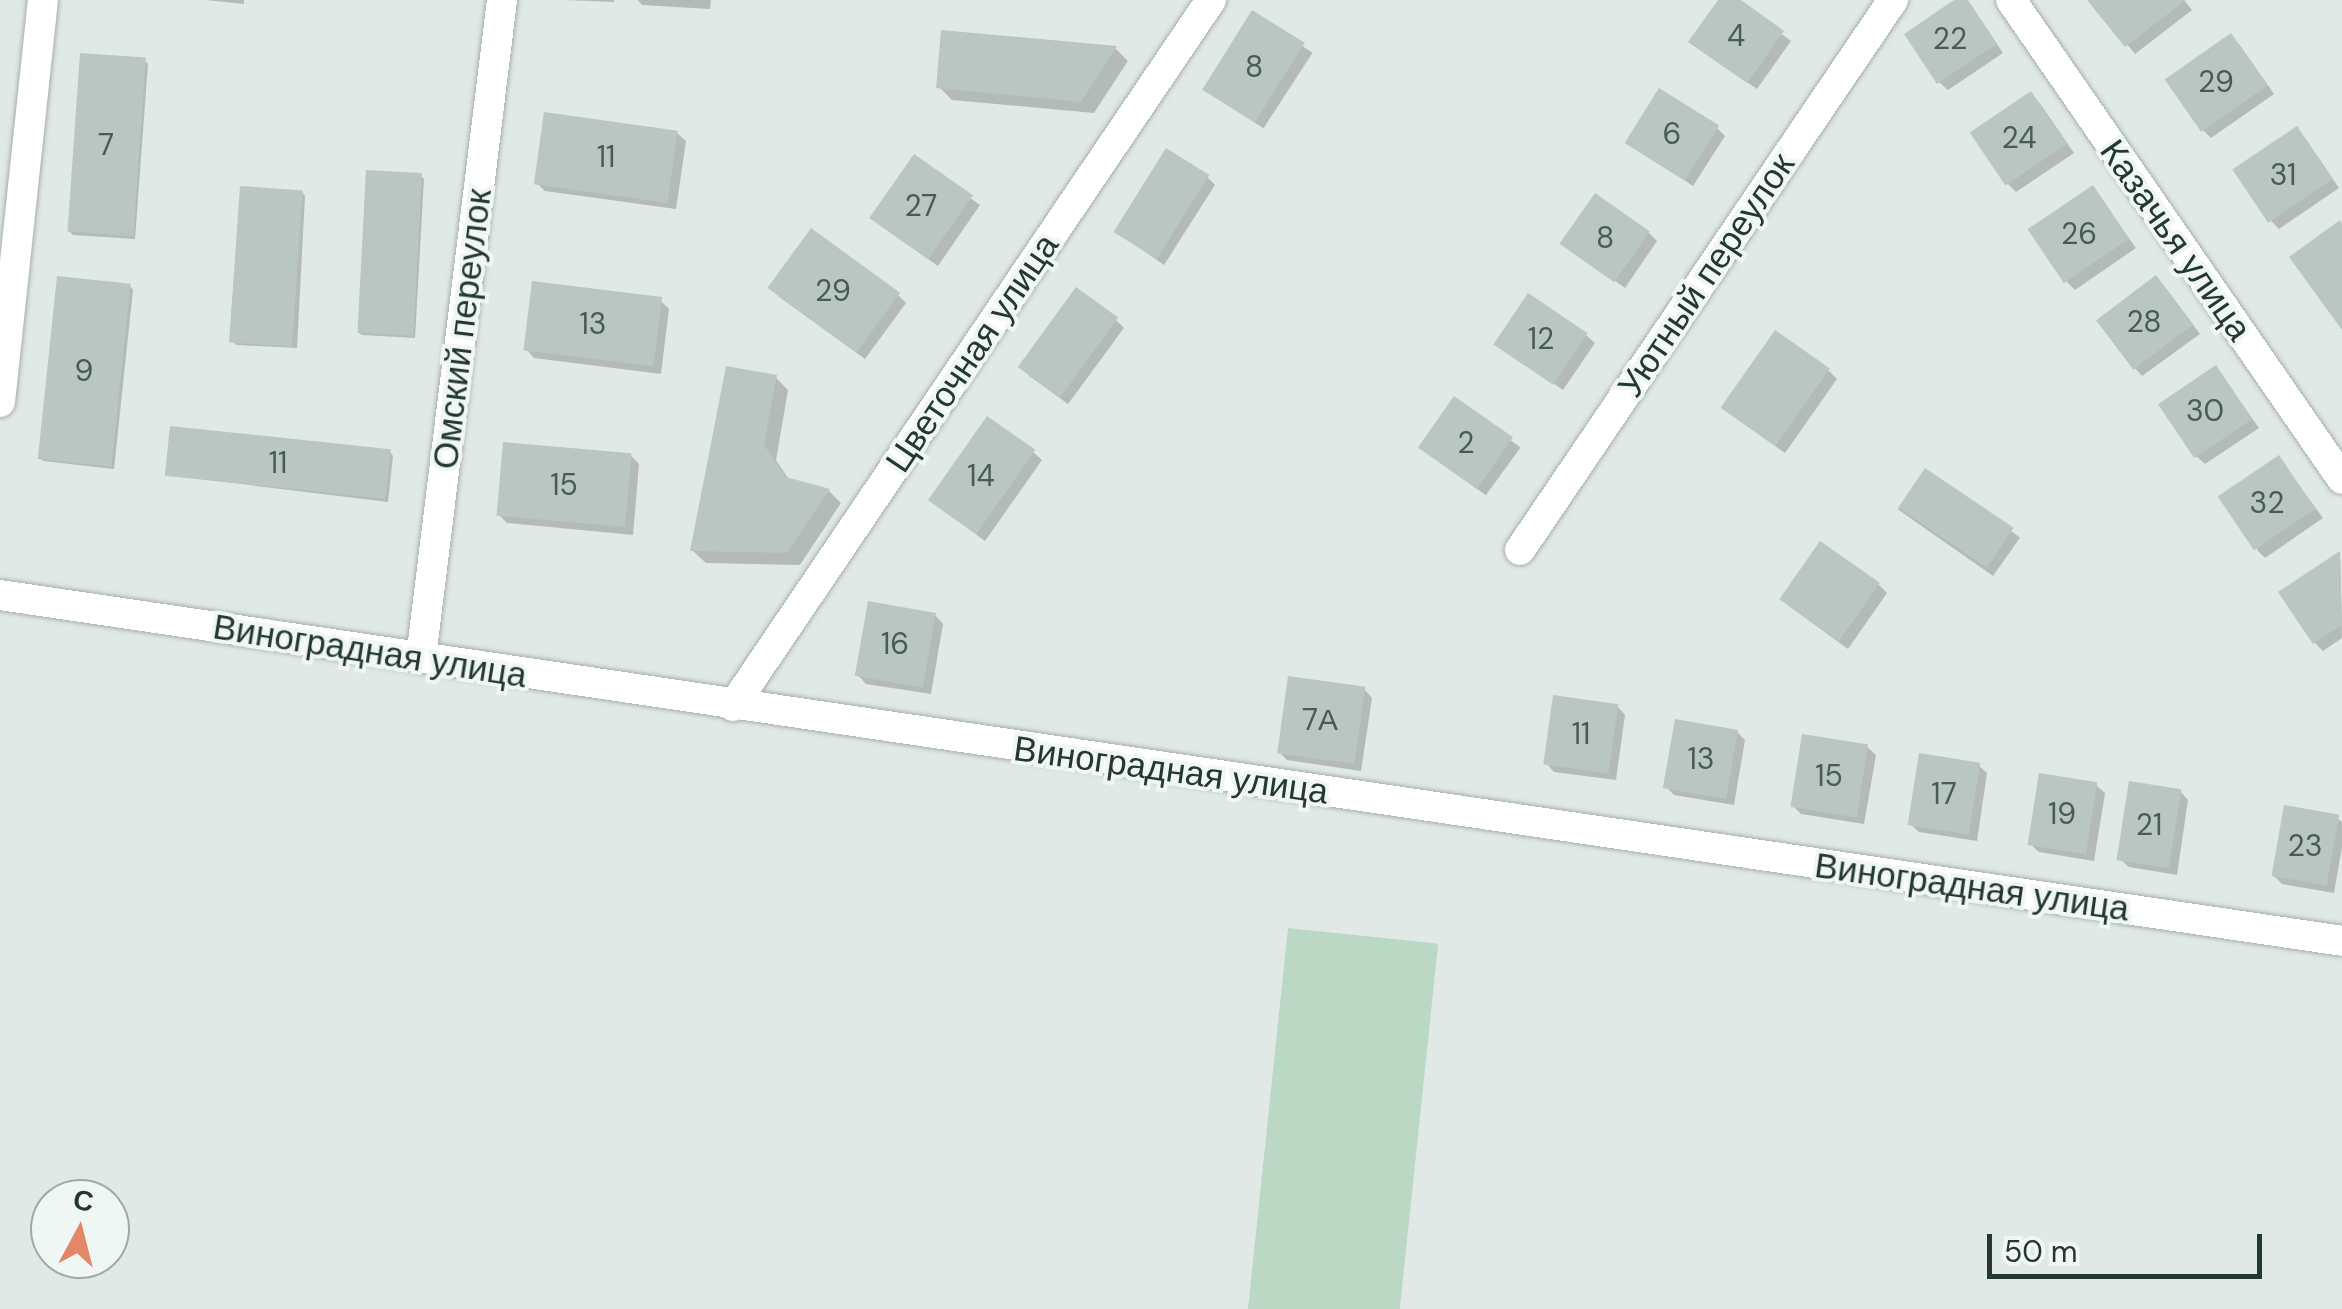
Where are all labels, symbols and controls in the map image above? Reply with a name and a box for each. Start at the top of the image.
house number: 4 [1727,18,1745,54]
house number: 22 [1933,21,1967,57]
house number: 8 [1245,49,1263,85]
house number: 29 [2198,64,2234,100]
house number: 6 [1663,116,1681,152]
house number: 24 [2002,120,2036,156]
house number: 7 [98,127,114,163]
street label: Казачья улица [2091,132,2261,348]
house number: 11 [597,139,615,175]
street label: Уютный переулок [1609,145,1803,405]
house number: 31 [2270,157,2296,193]
street label: Омский переулок [424,187,500,471]
house number: 27 [905,188,937,224]
house number: 26 [2061,216,2097,252]
house number: 8 [1596,220,1614,256]
street label: Цветочная улица [877,226,1067,480]
house number: 29 [815,273,851,309]
house number: 28 [2126,304,2162,340]
house number: 13 [579,306,607,342]
house number: 12 [1528,321,1554,357]
house number: 9 [75,353,93,389]
house number: 30 [2186,393,2224,429]
house number: 2 [1457,425,1475,461]
house number: 11 [269,445,287,481]
house number: 14 [967,458,995,494]
house number: 15 [550,467,578,503]
house number: 32 [2249,485,2285,521]
street label: Виноградная улица [210,605,530,697]
house number: 16 [881,626,909,662]
house number: 7А [1302,702,1338,738]
house number: 11 [1572,716,1590,752]
street label: Виноградная улица [1011,727,1331,813]
house number: 13 [1687,741,1715,777]
house number: 15 [1815,758,1843,794]
house number: 17 [1931,776,1957,812]
house number: 19 [2048,796,2076,832]
house number: 21 [2136,807,2162,843]
house number: 23 [2287,828,2323,864]
street label: Виноградная улица [1812,844,2132,930]
north arrow [30,1179,130,1279]
text: С [71,1181,96,1220]
scale bar [1992,1214,2267,1276]
text: 50 m [2004,1232,2078,1271]

